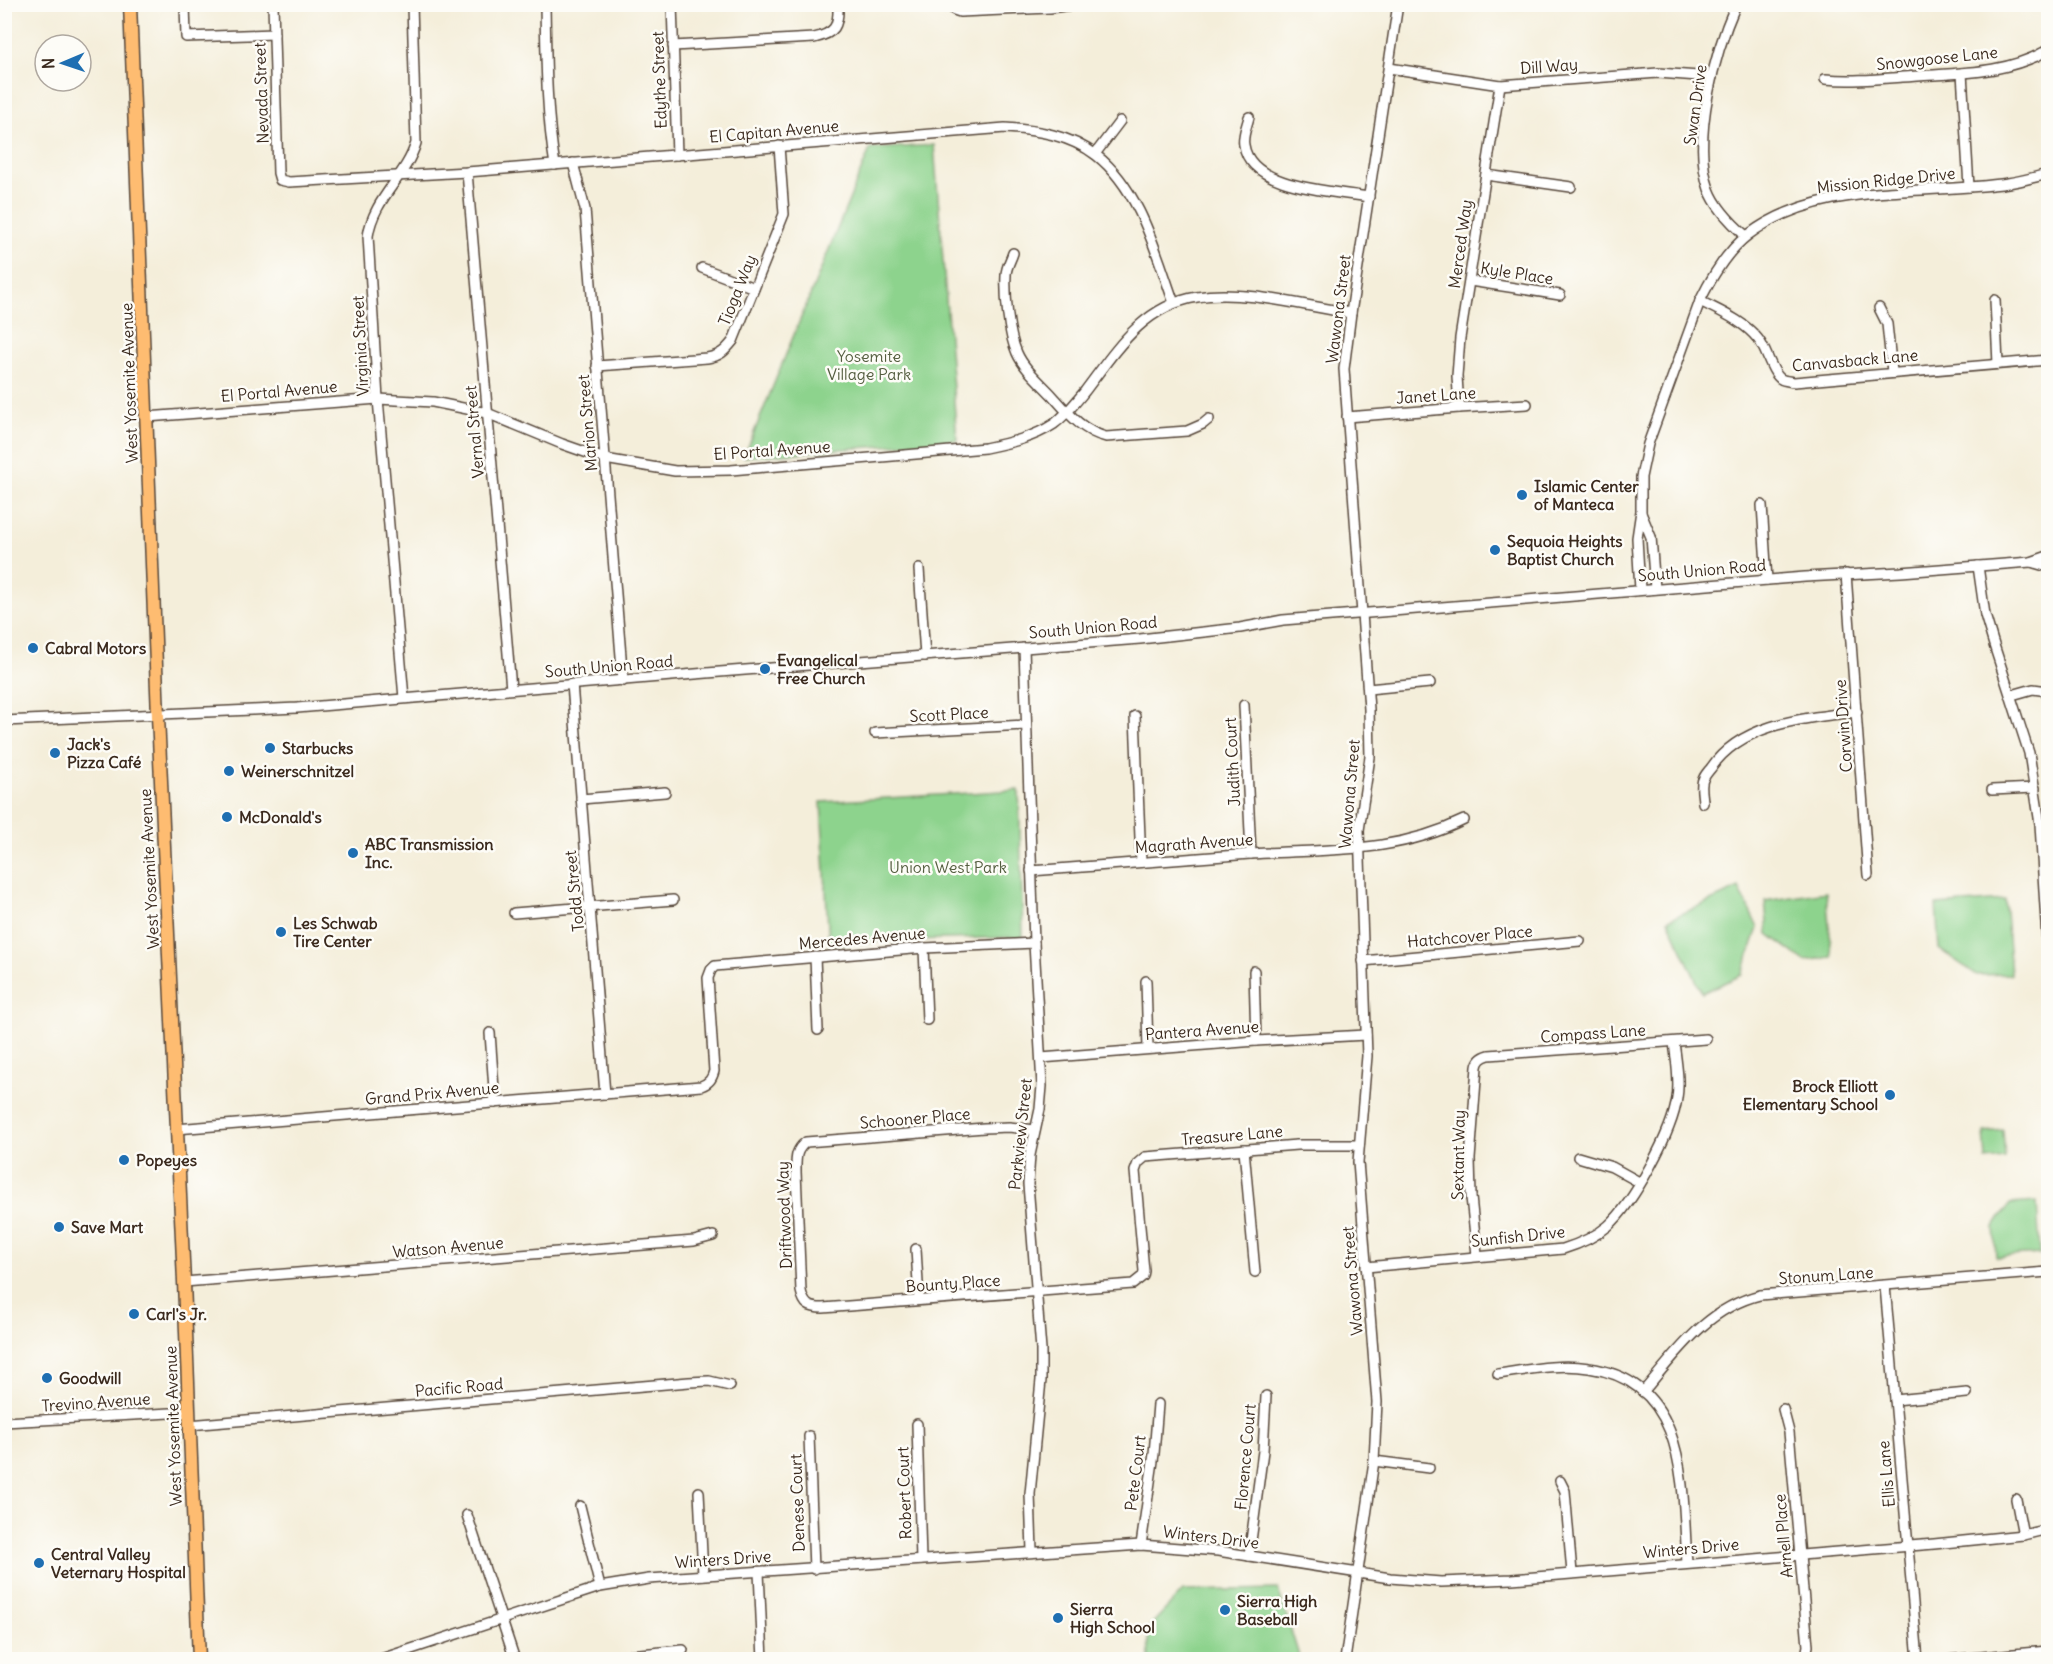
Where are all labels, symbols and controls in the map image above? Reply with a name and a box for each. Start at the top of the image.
street label: Edythe Street [647,30,671,129]
north arrow [33,33,93,93]
street label: Nevada Street [249,41,273,144]
street label: Snowgoose Lane [1875,42,1999,74]
street label: Dill Way [1519,54,1579,78]
text: N [38,58,58,69]
street label: Swan Drive [1679,63,1711,147]
street label: El Capitan Avenue [708,115,840,147]
street label: Mission Ridge Drive [1816,163,1956,197]
street label: Merced Way [1444,198,1476,290]
street label: Tioga Way [714,251,760,329]
street label: Wawona Street [1321,253,1355,365]
street label: Kyle Place [1479,257,1555,289]
street label: Virginia Street [347,294,373,397]
street label: West Yosemite Avenue [116,302,142,464]
street label: Canvasback Lane [1791,345,1919,375]
park label: Yosemite Village Park [827,346,911,384]
street label: Marion Street [573,373,601,472]
street label: El Portal Avenue [220,376,338,406]
street label: Janet Lane [1395,382,1477,408]
street label: Vernal Street [460,384,488,479]
street label: El Portal Avenue [713,436,831,464]
place label: Islamic Center of Manteca [1534,476,1639,514]
marker: Islamic Center of Manteca [1515,488,1529,502]
place label: Sequoia Heights Baptist Church [1507,531,1622,570]
marker: Sequoia Heights Baptist Church [1488,543,1502,557]
street label: South Union Road [1637,554,1767,586]
street label: South Union Road [1028,611,1158,643]
place label: Cabral Motors [45,638,146,658]
marker: Cabral Motors [26,641,40,655]
street label: South Union Road [544,650,674,682]
place label: Evangelical Free Church [777,650,865,688]
marker: Evangelical Free Church [758,662,772,676]
street label: Corwin Drive [1830,679,1856,773]
street label: Scott Place [909,702,989,726]
street label: Judith Court [1220,716,1244,807]
place label: Jack's Pizza Café [67,734,142,772]
place label: Starbucks [282,738,353,758]
street label: Wawona Street [1334,738,1364,849]
marker: Starbucks [263,741,277,755]
marker: Jack's Pizza Café [48,746,62,760]
place label: Weinerschnitzel [241,761,354,781]
marker: Weinerschnitzel [222,764,236,778]
street label: West Yosemite Avenue [135,788,163,950]
place label: McDonald's [239,807,322,827]
marker: McDonald's [220,810,234,824]
street label: Magrath Avenue [1134,829,1254,857]
place label: ABC Transmission Inc. [365,834,493,872]
marker: ABC Transmission Inc. [346,846,360,860]
street label: Todd Street [560,849,588,933]
park label: Union West Park [889,857,1007,877]
place label: Les Schwab Tire Center [293,913,378,951]
street label: Hatchcover Place [1406,921,1534,951]
street label: Mercedes Avenue [798,923,926,953]
marker: Les Schwab Tire Center [274,925,288,939]
street label: Pantera Avenue [1144,1016,1260,1044]
street label: Compass Lane [1540,1019,1646,1047]
place label: Brock Elliott Elementary School [1743,1076,1879,1115]
street label: Grand Prix Avenue [364,1077,500,1109]
street label: Parkview Street [1004,1077,1036,1191]
marker: Brock Elliott Elementary School [1883,1088,1897,1102]
street label: Schooner Place [859,1103,971,1133]
street label: Sextant Way [1447,1110,1469,1200]
street label: Treasure Lane [1180,1121,1284,1149]
place label: Popeyes [136,1150,197,1171]
marker: Popeyes [117,1153,131,1167]
street label: Driftwood Way [772,1161,796,1269]
place label: Save Mart [71,1217,144,1237]
marker: Save Mart [52,1220,66,1234]
street label: Sunfish Drive [1470,1221,1566,1251]
street label: Wawona Street [1337,1225,1367,1336]
street label: Watson Avenue [392,1232,504,1262]
street label: Stonum Lane [1778,1262,1874,1288]
street label: Bounty Place [905,1270,1001,1296]
place label: Carl's Jr. [146,1304,207,1324]
marker: Carl's Jr. [127,1307,141,1321]
street label: West Yosemite Avenue [160,1345,186,1507]
place label: Goodwill [59,1368,121,1388]
marker: Goodwill [40,1371,54,1385]
street label: Pacific Road [414,1373,504,1401]
street label: Trevino Avenue [41,1388,151,1416]
street label: Florence Court [1230,1402,1260,1511]
street label: Pete Court [1120,1434,1150,1512]
street label: Ellis Lane [1873,1440,1899,1508]
street label: Robert Court [892,1446,916,1540]
street label: Denese Court [785,1453,809,1552]
street label: Arnell Place [1769,1493,1797,1579]
street label: Winters Drive [1162,1521,1260,1553]
street label: Winters Drive [1642,1534,1740,1562]
place label: Central Valley Veternary Hospital [51,1544,186,1583]
street label: Winters Drive [674,1546,772,1572]
marker: Central Valley Veternary Hospital [32,1556,46,1570]
place label: Sierra High Baseball [1237,1591,1317,1629]
place label: Sierra High School [1070,1599,1155,1638]
marker: Sierra High Baseball [1218,1603,1232,1617]
marker: Sierra High School [1051,1611,1065,1625]

